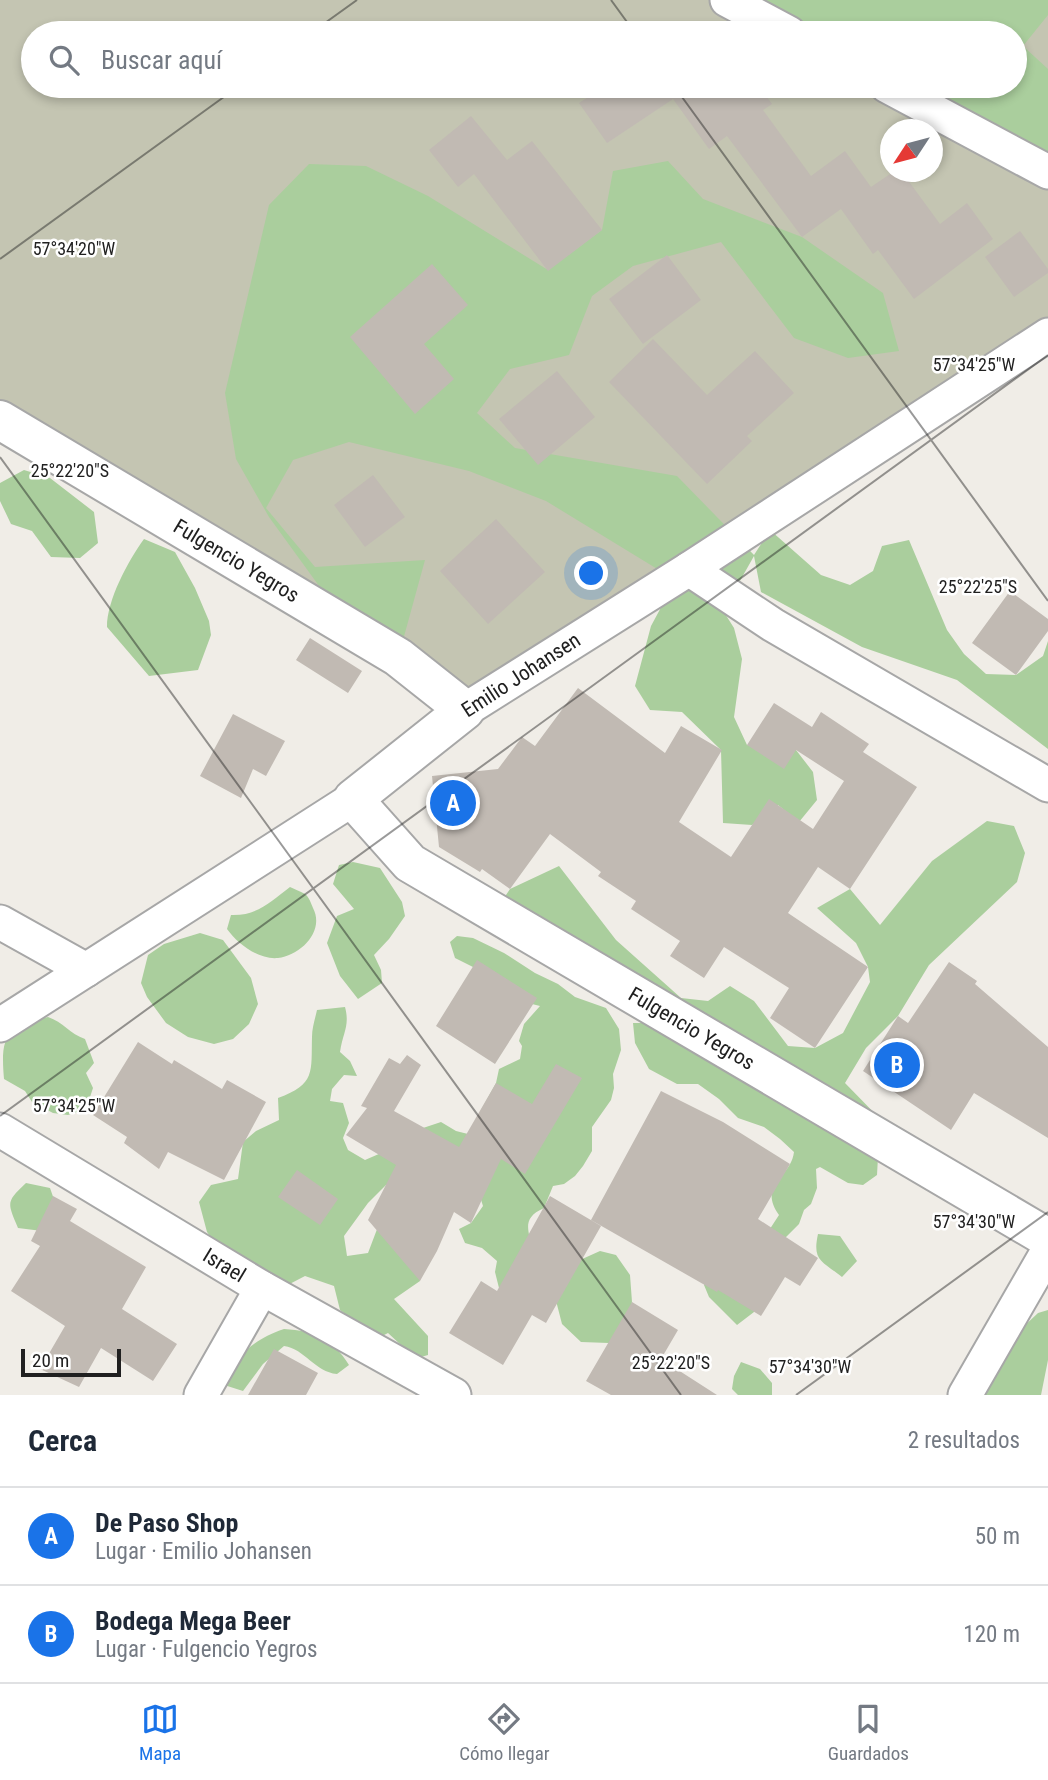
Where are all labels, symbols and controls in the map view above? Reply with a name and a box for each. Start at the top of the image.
search box [21,21,1027,98]
icon: search [45,41,83,79]
text: Buscar aquí [101,45,222,75]
north arrow [880,119,943,182]
text: 57°34'20"W [33,238,116,259]
text: 57°34'25"W [933,354,1016,375]
text: 25°22'20"S [31,460,109,481]
street label: Fulgencio Yegros [169,514,303,607]
your location [574,556,608,590]
text: 25°22'25"S [939,576,1017,597]
street label: Emilio Johansen [457,628,585,722]
pin: A [430,777,476,829]
street label: Fulgencio Yegros [624,982,759,1075]
pin: B [874,1039,920,1091]
text: 57°34'25"W [33,1095,116,1116]
text: 57°34'30"W [933,1211,1016,1232]
street label: Israel [199,1243,250,1287]
scale bar [21,1346,121,1378]
text: 20 m [32,1349,69,1372]
text: 25°22'20"S [632,1352,710,1373]
text: 57°34'30"W [769,1356,852,1377]
text: Cerca [28,1423,97,1458]
text: 2 resultados [908,1427,1020,1454]
text: De Paso Shop [95,1508,238,1538]
text: A [44,1523,58,1550]
text: 50 m [975,1523,1020,1550]
text: Lugar · Emilio Johansen [95,1538,312,1565]
text: Bodega Mega Beer [95,1606,291,1636]
text: B [45,1621,57,1648]
text: 120 m [963,1621,1020,1648]
text: Lugar · Fulgencio Yegros [95,1636,318,1663]
tab: Mapa [139,1700,181,1765]
tab: Cómo llegar [459,1700,550,1765]
tab: Guardados [828,1700,909,1765]

